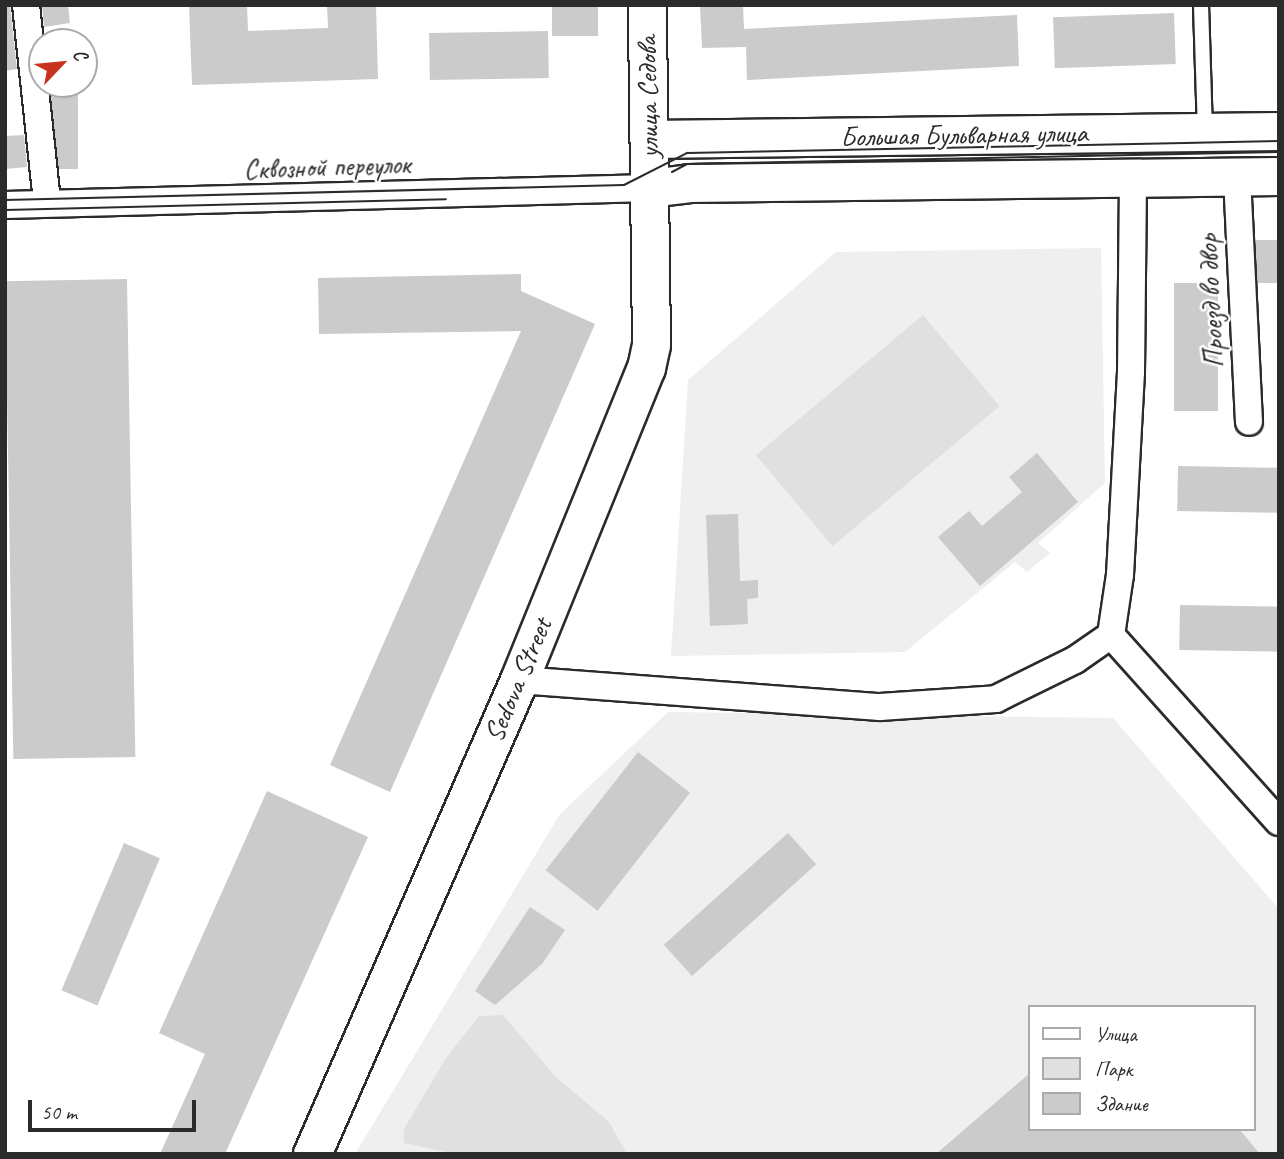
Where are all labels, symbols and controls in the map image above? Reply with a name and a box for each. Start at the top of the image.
north arrow [28,28,98,98]
street label: улица Седова [630,36,666,158]
text: С [67,45,93,64]
street label: Большая Бульварная улица [839,116,1089,154]
street label: Сквозной переулок [243,147,411,187]
street label: Проезд во двор [1191,233,1231,369]
street label: Sedova Street [477,613,559,747]
legend [1028,1005,1256,1131]
text: Улица [1095,1021,1137,1047]
text: Парк [1095,1056,1132,1082]
scale bar [32,1086,200,1130]
text: Здание [1095,1091,1148,1117]
text: 50 m [41,1099,77,1125]

